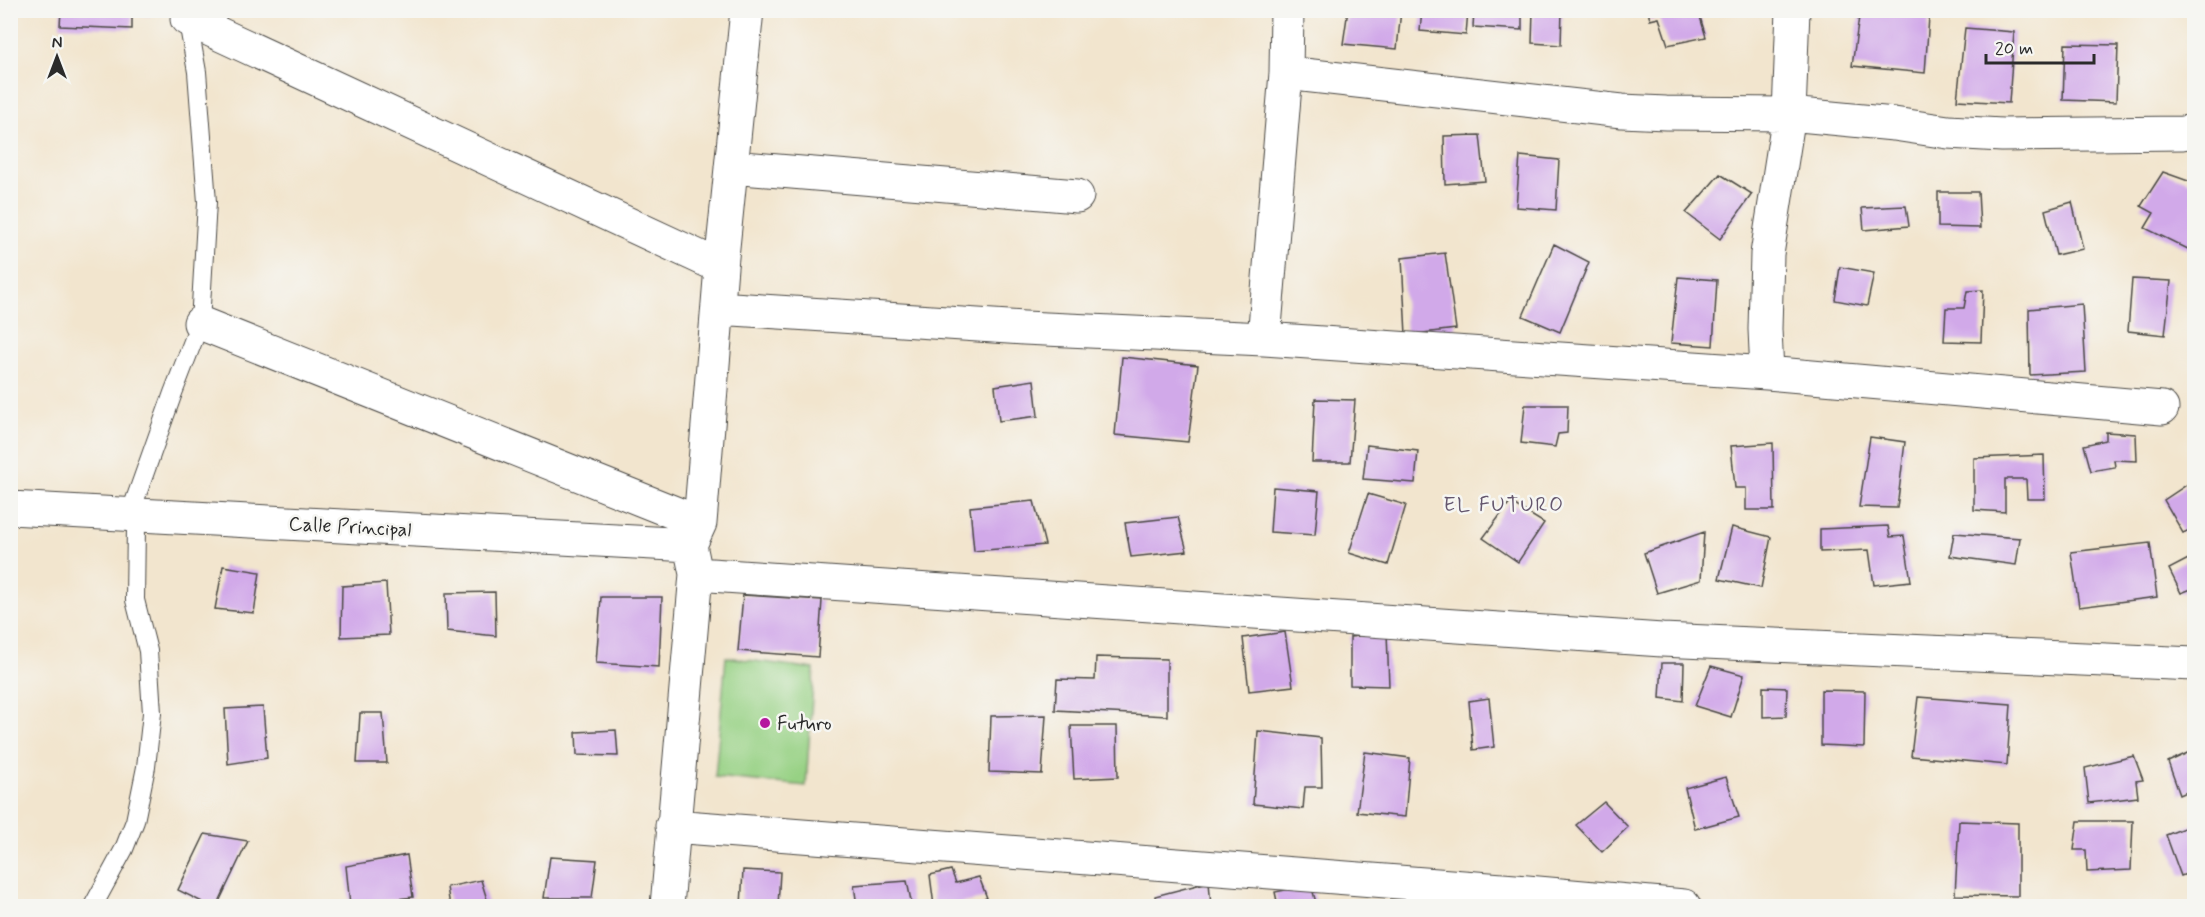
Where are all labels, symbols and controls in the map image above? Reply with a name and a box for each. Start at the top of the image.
north arrow [27,27,87,87]
scale bar [1986,27,2094,65]
text: N [52,33,62,54]
text: 20 m [1995,37,2033,61]
district label: EL FUTURO [1443,491,1565,519]
street label: Calle Principal [288,511,412,544]
place label: Futuro [777,711,832,738]
marker: Futuro [758,716,772,730]

